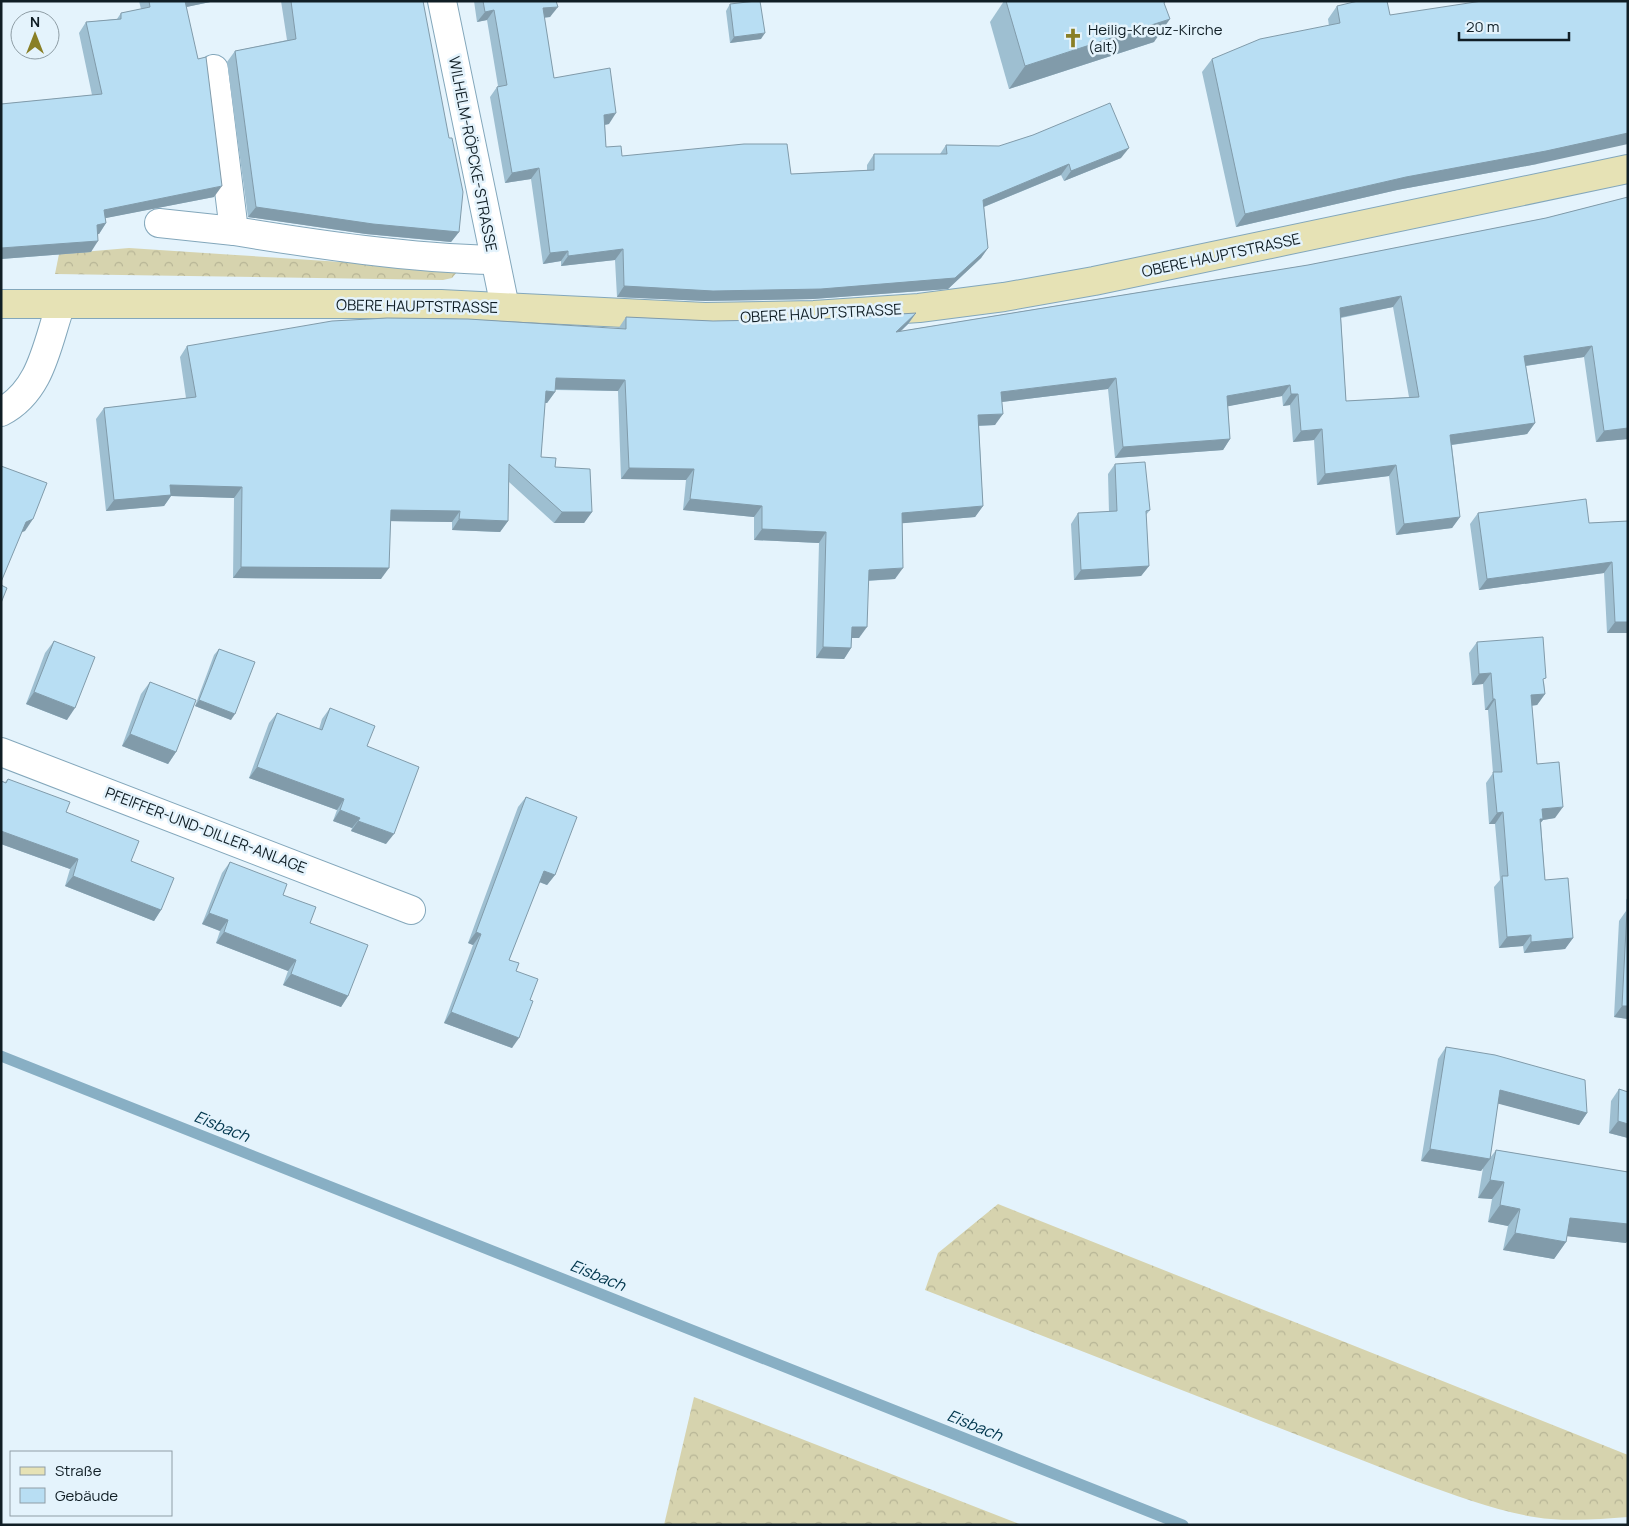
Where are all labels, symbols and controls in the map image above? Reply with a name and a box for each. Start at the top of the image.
north arrow [10,10,60,60]
scale bar [1459,10,1569,42]
text: N [30,12,40,31]
text: 20 m [1466,16,1499,37]
place label: Heilig-Kreuz-Kirche (alt) [1088,19,1223,57]
church icon: Heilig-Kreuz-Kirche (alt) [1062,27,1084,49]
street label: WILHELM-RÖPCKE-STRASSE [444,55,502,253]
street label: OBERE HAUPTSTRASSE [1140,228,1302,282]
street label: OBERE HAUPTSTRASSE [336,294,498,318]
street label: OBERE HAUPTSTRASSE [740,298,902,328]
street label: PFEIFFER-UND-DILLER-ANLAGE [102,782,310,878]
water label: Eisbach [191,1105,253,1147]
water label: Eisbach [567,1254,629,1296]
water label: Eisbach [944,1404,1006,1446]
legend [10,1451,172,1516]
text: Straße [55,1460,102,1481]
text: Gebäude [55,1485,118,1506]

